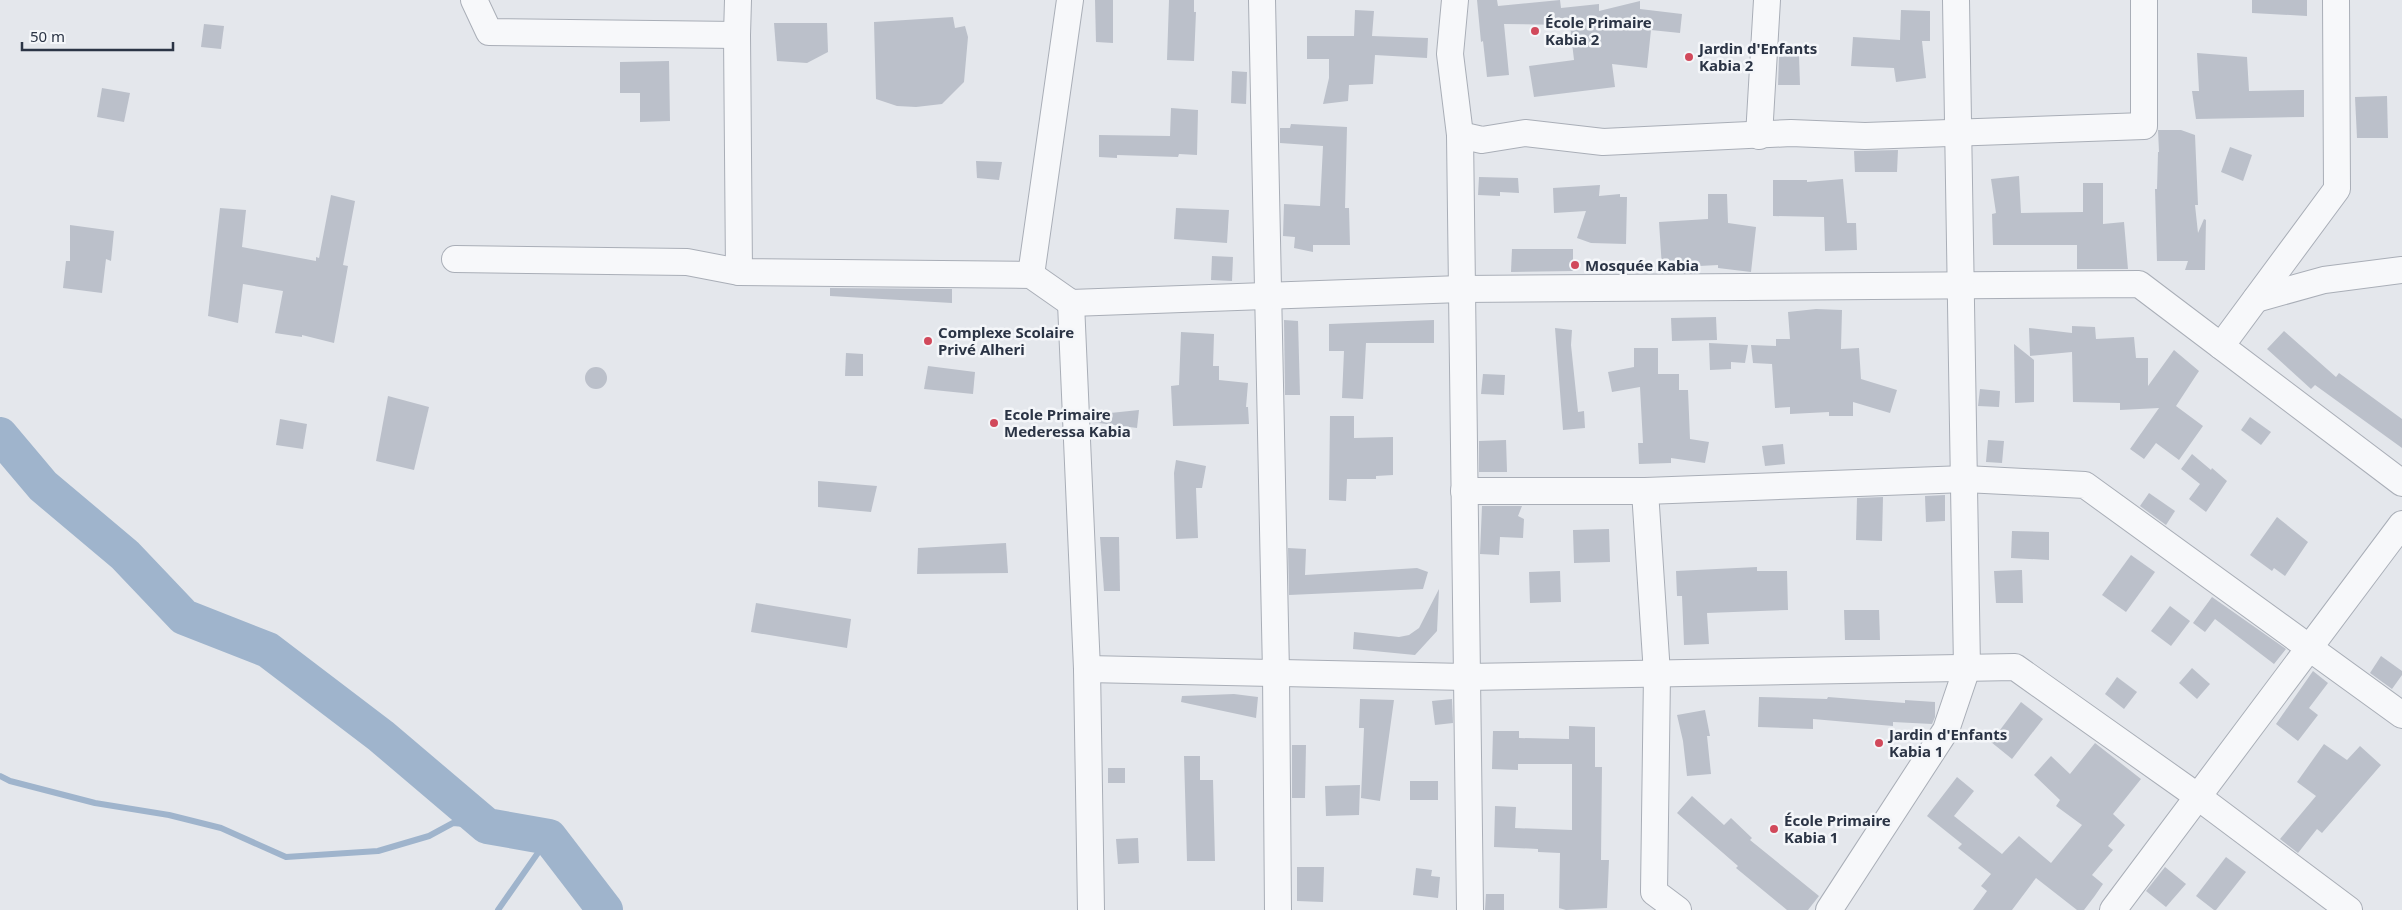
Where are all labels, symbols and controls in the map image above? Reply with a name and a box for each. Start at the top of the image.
place label: École Primaire Kabia 2 [1545,12,1652,49]
scale bar [22,20,174,52]
marker: École Primaire Kabia 2 [1529,25,1541,37]
text: 50 m [30,26,65,46]
place label: Jardin d'Enfants Kabia 2 [1697,38,1817,75]
marker: Jardin d'Enfants Kabia 2 [1683,51,1695,63]
place label: Mosquée Kabia [1585,255,1699,275]
marker: Mosquée Kabia [1569,259,1581,271]
place label: Complexe Scolaire Privé Alheri [938,322,1074,359]
marker: Complexe Scolaire Privé Alheri [922,335,934,347]
place label: Ecole Primaire Mederessa Kabia [1004,404,1131,441]
marker: Ecole Primaire Mederessa Kabia [988,417,1000,429]
place label: Jardin d'Enfants Kabia 1 [1887,724,2007,761]
marker: Jardin d'Enfants Kabia 1 [1873,737,1885,749]
place label: École Primaire Kabia 1 [1784,810,1891,847]
marker: École Primaire Kabia 1 [1768,823,1780,835]

